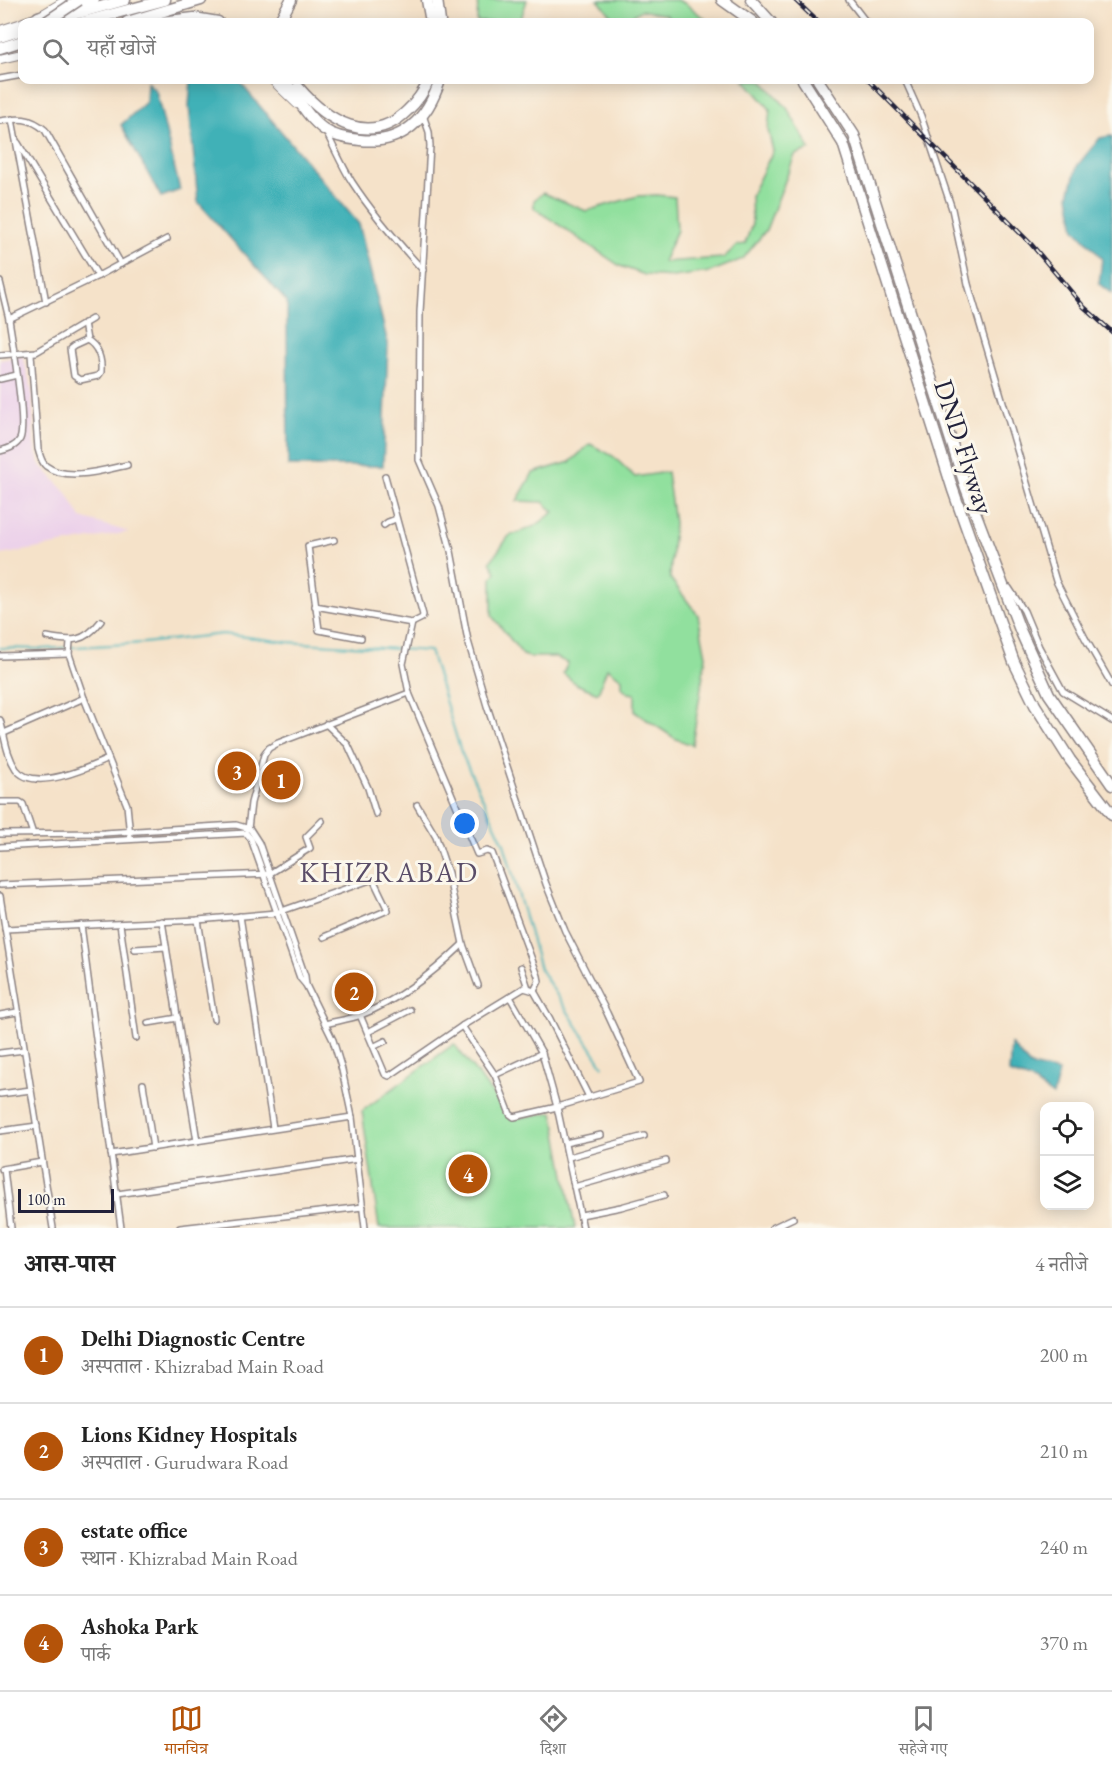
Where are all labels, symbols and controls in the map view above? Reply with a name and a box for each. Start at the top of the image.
search box [18,18,1094,84]
text: यहाँ खोजें [87,33,156,62]
icon: search [39,35,72,68]
street label: DND Flyway [926,375,1003,519]
pin: 3 [218,748,256,794]
pin: 1 [262,758,300,802]
your location [450,809,479,838]
district label: KHIZRABAD [299,854,479,890]
pin: 2 [334,970,374,1014]
map controls [1040,1102,1094,1210]
button: locate [1040,1102,1094,1156]
pin: 4 [448,1152,488,1196]
button: layers [1040,1156,1094,1210]
scale bar [18,1186,114,1214]
text: 100 m [27,1189,66,1210]
text: आस-पास [24,1246,115,1280]
text: 4 नतीजे [1035,1251,1088,1277]
text: Delhi Diagnostic Centre [81,1324,305,1353]
text: 1 [38,1342,49,1368]
text: 200 m [1040,1342,1088,1368]
text: अस्पताल · Khizrabad Main Road [81,1353,324,1379]
text: Lions Kidney Hospitals [81,1420,297,1449]
text: 2 [38,1438,49,1464]
text: 210 m [1040,1438,1088,1464]
text: अस्पताल · Gurudwara Road [81,1449,288,1475]
text: estate office [81,1516,188,1545]
text: 3 [38,1534,49,1560]
text: 240 m [1040,1534,1088,1560]
text: स्थान · Khizrabad Main Road [81,1545,298,1571]
text: Ashoka Park [81,1612,198,1641]
text: 4 [38,1630,49,1656]
text: 370 m [1040,1630,1088,1656]
text: पार्क [81,1641,110,1667]
tab: मानचित्र [164,1702,208,1764]
tab: दिशा [537,1702,570,1764]
tab: सहेजे गए [899,1702,947,1764]

